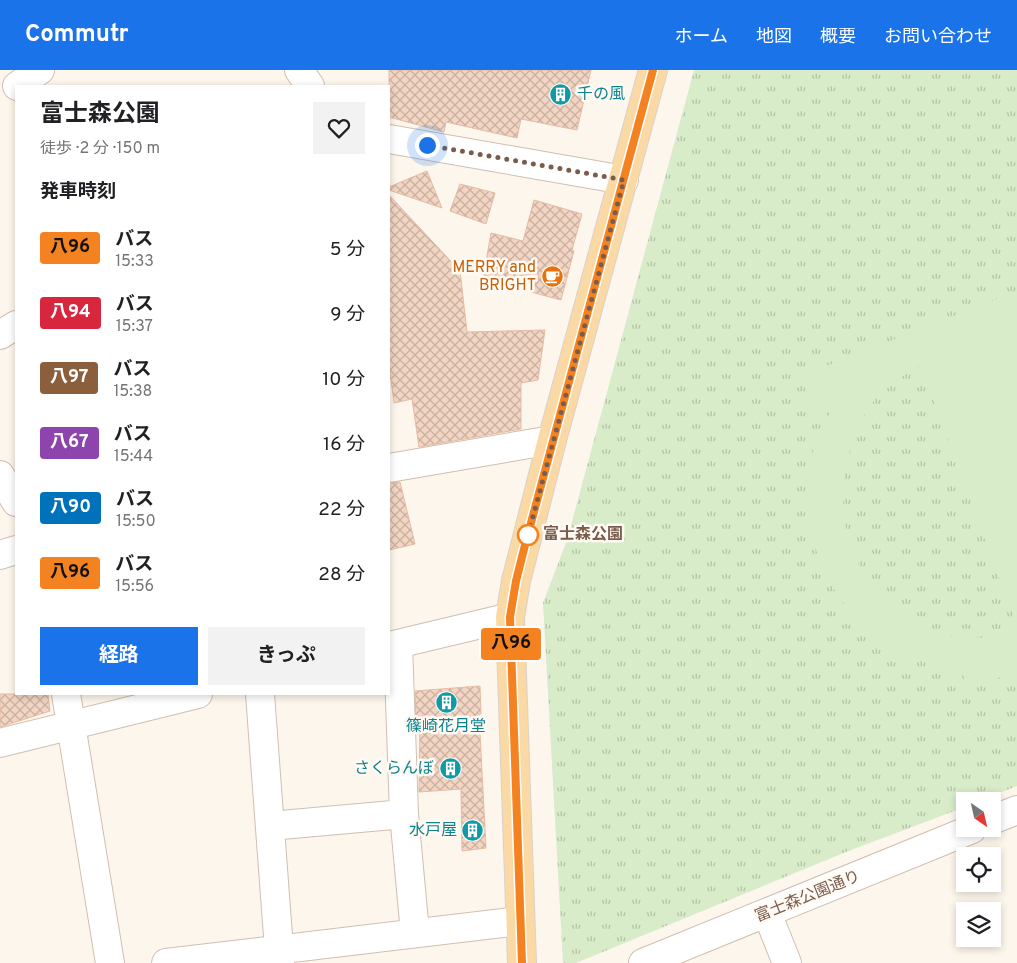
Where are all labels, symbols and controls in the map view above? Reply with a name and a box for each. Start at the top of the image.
text: Commutr [25,20,128,50]
text: ホーム [675,26,728,49]
text: 地図 [756,26,792,49]
text: 概要 [820,26,856,49]
text: お問い合わせ [884,26,992,49]
building icon: 千の風 [549,83,573,107]
place label: 千の風 [577,85,625,105]
text: 富士森公園 [40,100,160,130]
button: heart [313,102,365,154]
your location [415,133,440,158]
text: 徒歩 · 2 分 · 150 m [40,139,160,159]
text: 発車時刻 [40,180,116,204]
text: バス [115,228,153,252]
text: 八96 [50,236,90,259]
text: 5 分 [330,238,365,262]
text: 15:33 [115,252,154,272]
place label: MERRY and BRIGHT [452,258,536,296]
cafe icon: MERRY and BRIGHT [540,265,564,289]
text: バス [116,293,154,317]
text: 八94 [50,301,91,324]
text: 9 分 [330,303,365,327]
text: 15:37 [116,317,153,337]
text: バス [113,358,151,382]
text: 八97 [50,366,88,389]
text: 10 分 [322,368,365,392]
text: 15:38 [113,382,152,402]
text: バス [114,423,152,447]
text: 八67 [50,431,89,454]
text: 16 分 [323,433,365,457]
text: 15:44 [114,447,153,467]
text: バス [116,488,154,512]
text: 八90 [50,496,91,519]
text: 22 分 [318,498,365,522]
text: 15:50 [116,512,156,532]
marker: 富士森公園 [517,524,539,546]
place label: 富士森公園 [543,525,623,545]
text: バス [115,553,153,577]
text: 八96 [50,561,90,584]
text: 28 分 [318,563,365,587]
text: 15:56 [115,577,154,597]
button: 経路 [40,627,198,685]
button: きっぷ [208,627,365,685]
line badge: 八96 [482,628,540,660]
text: 八96 [491,632,531,655]
building icon: 篠崎花月堂 [434,691,458,715]
place label: 篠崎花月堂 [406,717,486,737]
building icon: さくらんぼ [438,757,462,781]
place label: さくらんぼ [354,759,434,779]
north arrow [956,792,1001,838]
map controls [956,792,1001,947]
building icon: 水戸屋 [461,819,485,843]
place label: 水戸屋 [409,821,457,841]
button: locate [956,847,1001,892]
street label: 富士森公園通り [752,867,864,927]
button: layers [956,902,1001,947]

